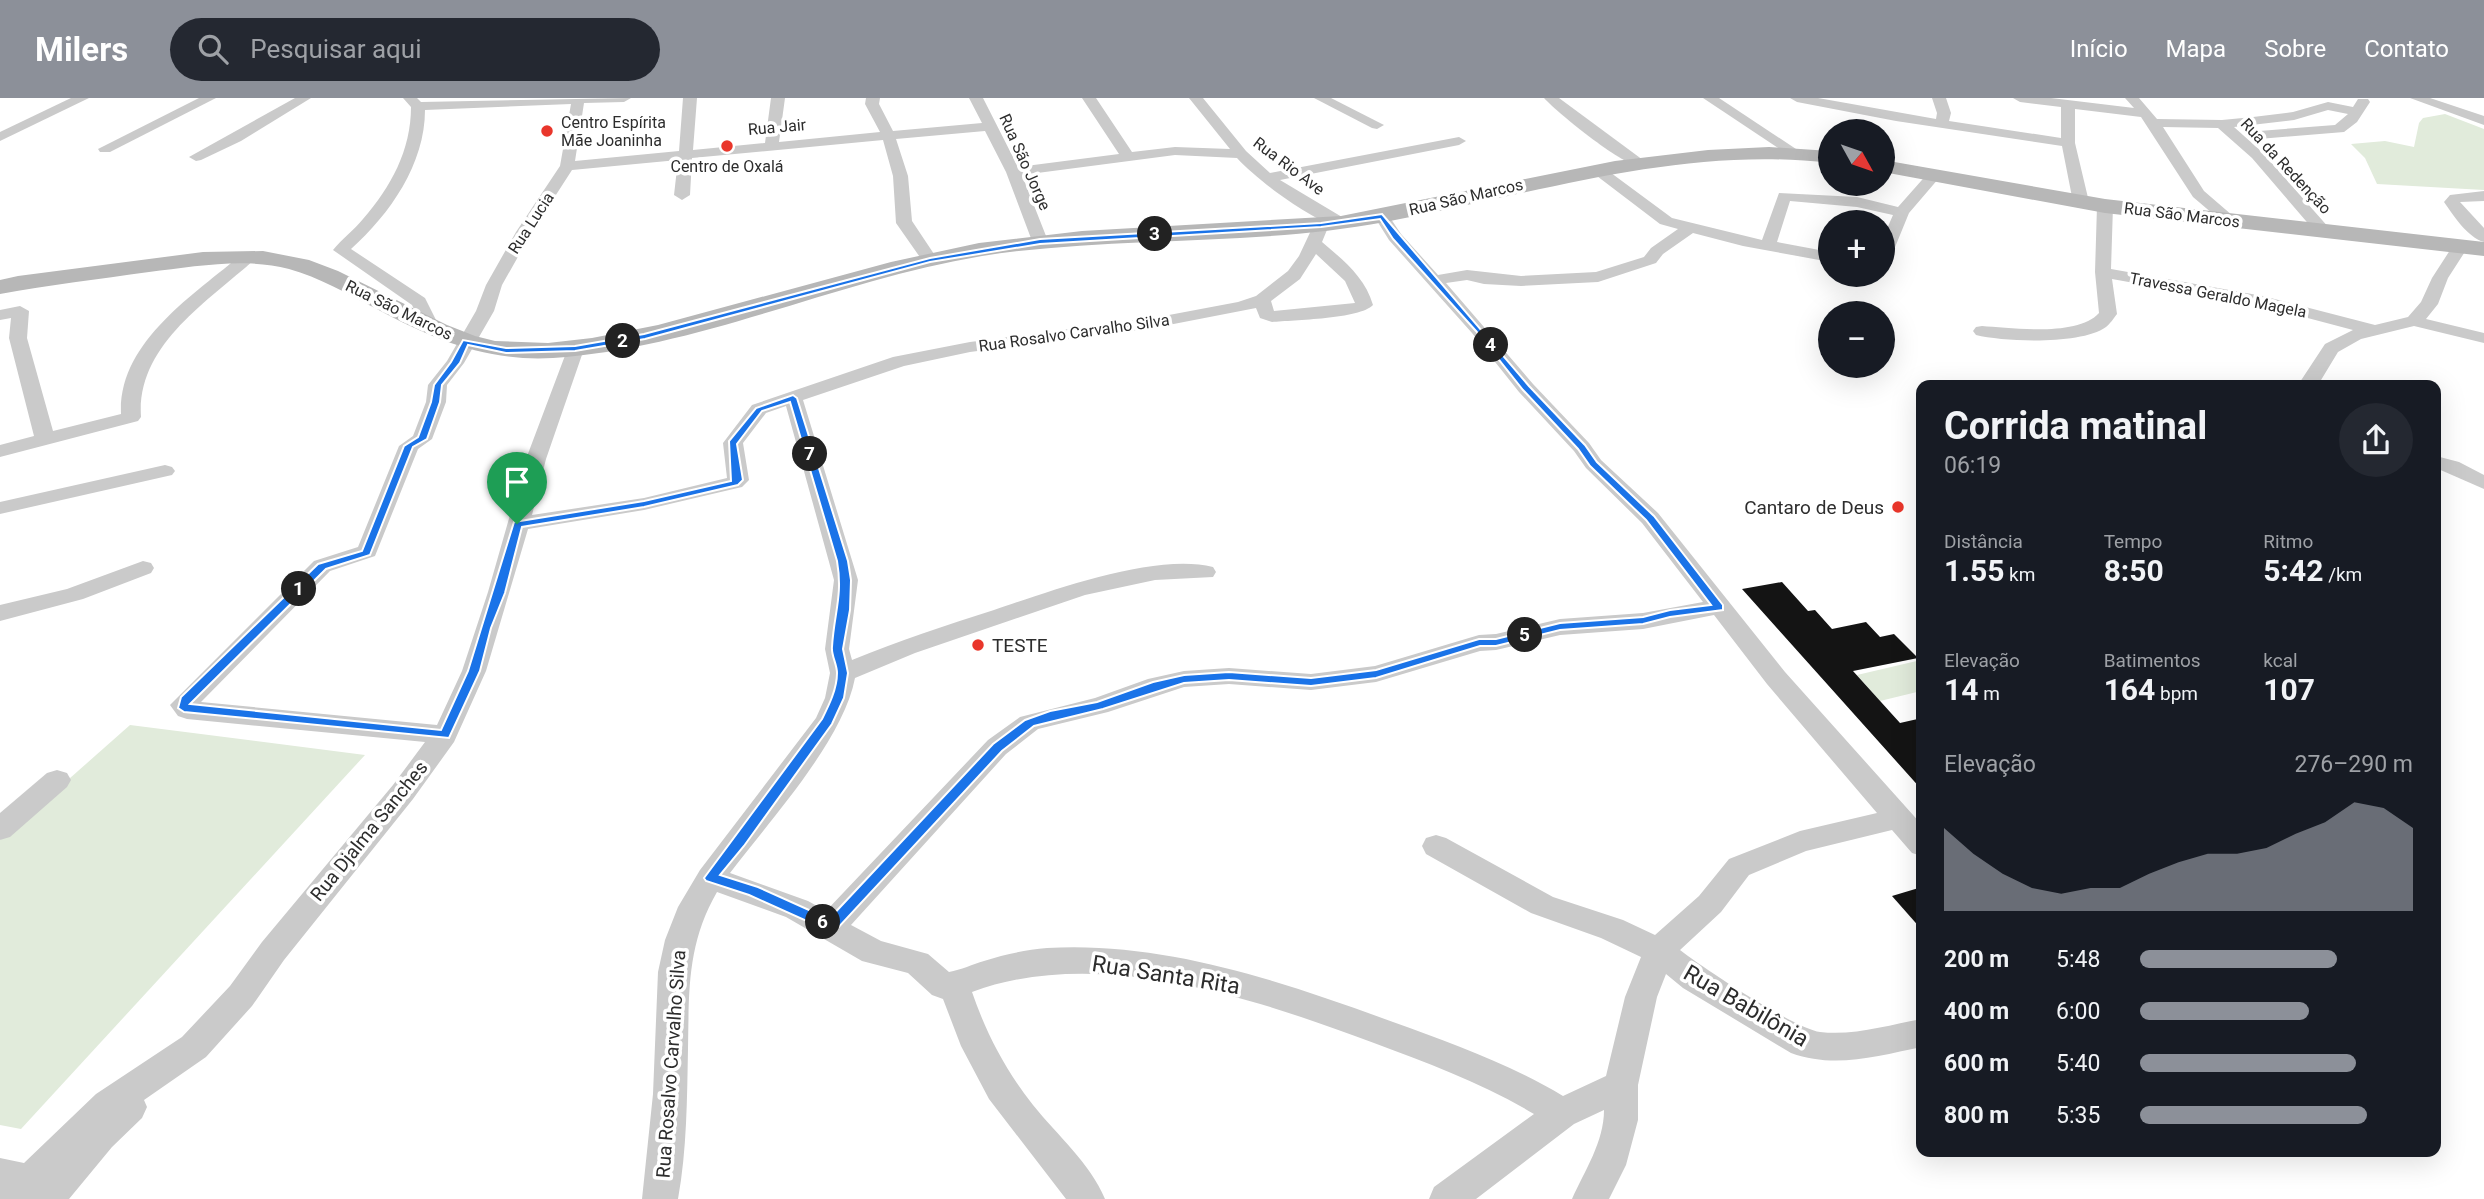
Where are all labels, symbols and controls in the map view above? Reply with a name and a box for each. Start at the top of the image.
search box [170,18,660,81]
text: Milers [35,30,128,69]
icon: search [194,30,232,68]
text: Pesquisar aqui [250,34,422,64]
text: Início [2070,35,2128,63]
text: Mapa [2166,35,2226,63]
text: Sobre [2264,35,2326,63]
text: Contato [2364,35,2449,63]
street label: Rua São Jorge [995,111,1055,213]
place label: Centro Espírita Mãe Joaninha [561,113,666,150]
street label: Rua da Redenção [2237,114,2335,218]
street label: Rua Jair [747,115,807,139]
north arrow [1818,119,1895,196]
map controls [1818,119,1895,378]
marker: Centro Espírita Mãe Joaninha [539,123,555,139]
street label: Rua Rio Ave [1250,133,1328,199]
marker: Centro de Oxalá [719,138,735,154]
place label: Centro de Oxalá [670,157,784,176]
street label: Rua São Marcos [1407,175,1525,219]
street label: Rua Lucia [504,189,558,257]
street label: Rua São Marcos [2123,198,2241,232]
button: + [1818,210,1895,287]
pin: 3 [1138,216,1172,252]
text: 3 [1149,222,1160,245]
street label: Travessa Geraldo Magela [2128,269,2308,321]
street label: Rua São Marcos [343,276,455,344]
button: − [1818,301,1895,378]
street label: Rua Rosalvo Carvalho Silva [977,310,1171,356]
pin: 2 [606,324,640,358]
pin: 4 [1474,328,1508,362]
text: 2 [617,329,628,352]
text: 4 [1485,333,1496,356]
button: share [2339,403,2413,477]
text: Corrida matinal [1944,404,2207,448]
pin: 7 [792,436,828,472]
text: 7 [804,442,815,465]
pin [487,452,547,524]
text: 06:19 [1944,452,2001,479]
icon: arrive [498,463,536,501]
place label: Cantaro de Deus [1744,496,1884,519]
marker: Cantaro de Deus [1890,499,1906,515]
text: Distância [1944,530,2023,553]
text: Tempo [2104,530,2162,553]
text: Ritmo [2263,530,2313,553]
text: 1.55 [1944,553,2004,588]
text: 8:50 [2104,553,2164,588]
text: 5:42 [2263,553,2323,588]
text: km [2004,563,2035,586]
text: /km [2323,563,2362,586]
pin: 1 [282,572,316,606]
text: 1 [293,577,304,600]
pin: 5 [1508,618,1542,652]
text: 5 [1519,623,1530,646]
place label: TESTE [992,634,1048,657]
marker: TESTE [970,637,986,653]
text: Elevação [1944,649,2020,672]
text: Batimentos [2104,649,2201,672]
text: kcal [2263,649,2298,672]
text: 14 [1944,672,1978,707]
text: 164 [2104,672,2155,707]
text: 107 [2263,672,2315,707]
text: m [1978,682,2000,705]
text: bpm [2155,682,2198,705]
text: Elevação [1944,751,2036,778]
text: 276–290 m [2294,751,2413,778]
street label: Rua Djalma Sanches [306,756,432,906]
pin: 6 [806,904,840,940]
text: 6 [817,910,828,933]
text: 200 m [1944,946,2009,973]
text: 5:48 [2056,946,2100,973]
street label: Rua Rosalvo Carvalho Silva [652,949,690,1179]
street label: Rua Santa Rita [1090,950,1242,1000]
street label: Rua Babilônia [1679,959,1813,1053]
text: 400 m [1944,998,2009,1025]
text: 6:00 [2056,998,2100,1025]
text: 600 m [1944,1050,2009,1077]
text: 5:40 [2056,1050,2100,1077]
text: 800 m [1944,1102,2009,1129]
text: 5:35 [2056,1102,2100,1129]

